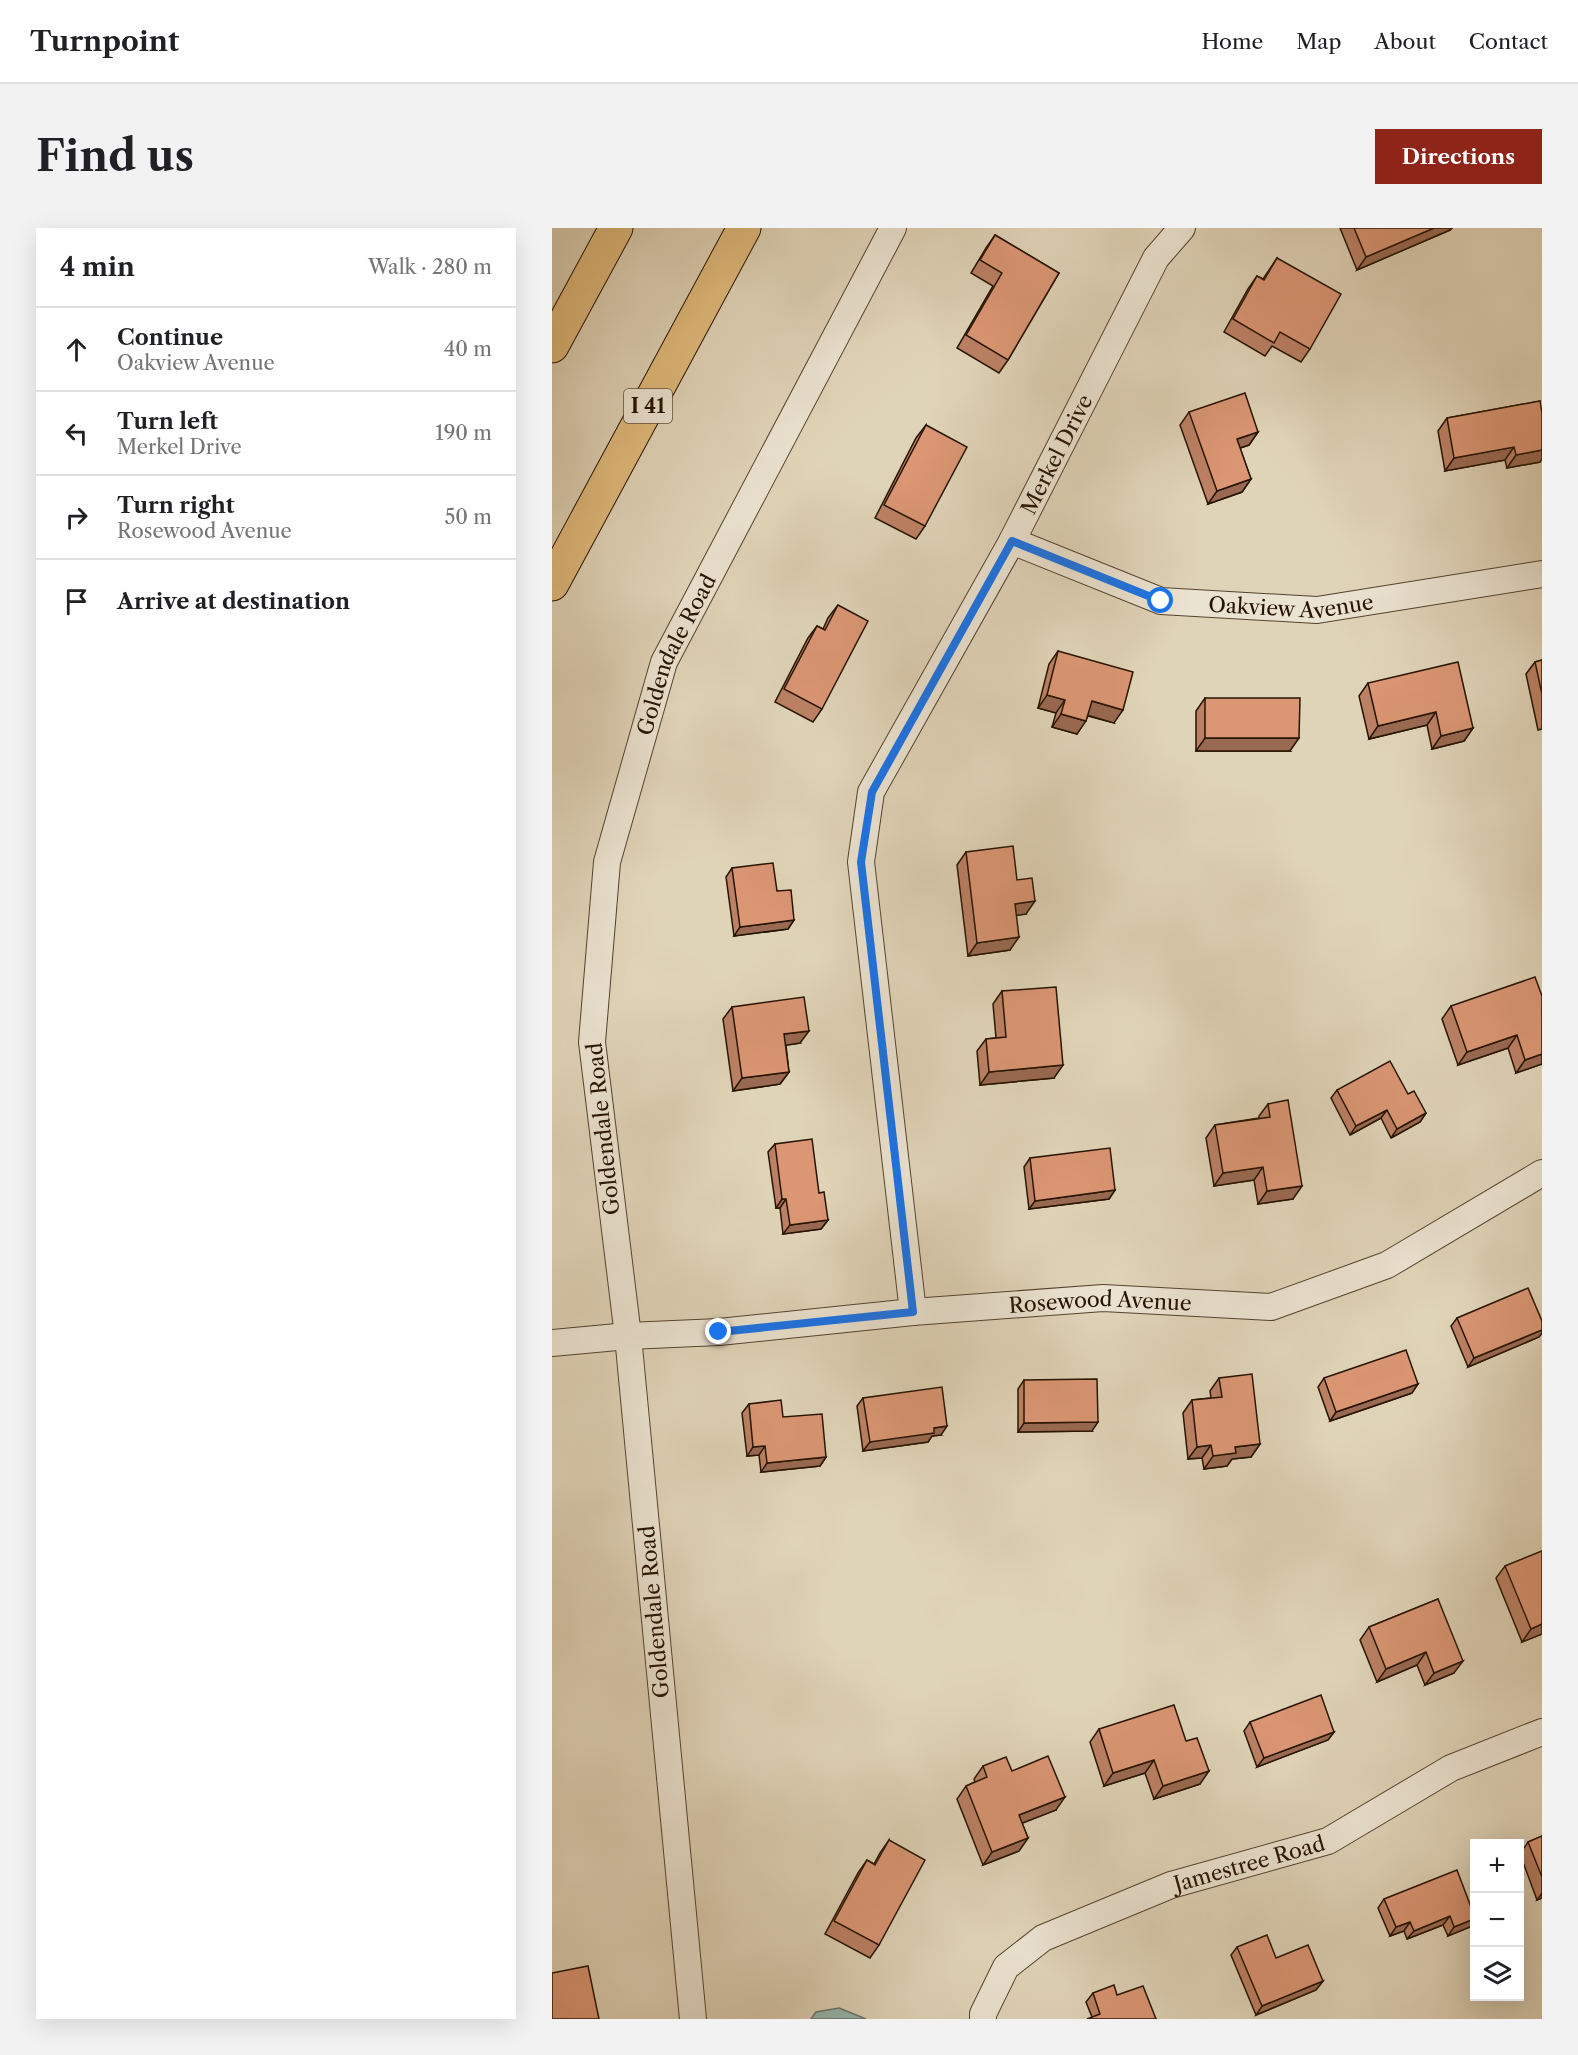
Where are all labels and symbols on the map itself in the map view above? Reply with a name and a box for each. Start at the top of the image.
road number: I 41 [624,389,672,423]
street label: Merkel Drive [1015,390,1097,518]
street label: Goldendale Road [631,570,721,738]
route start [1147,587,1173,613]
street label: Oakview Avenue [1208,589,1375,623]
street label: Goldendale Road [581,1041,624,1216]
street label: Rosewood Avenue [1008,1285,1192,1317]
route end [705,1318,731,1344]
street label: Goldendale Road [634,1524,674,1699]
street label: Jamestree Road [1168,1830,1328,1897]

